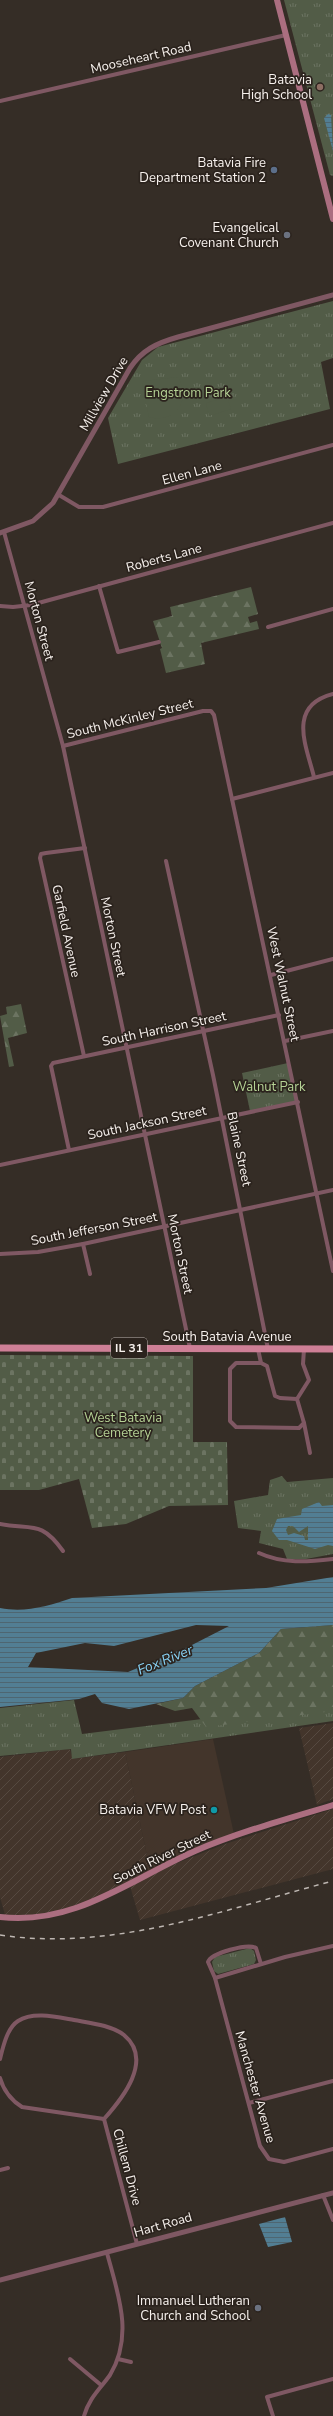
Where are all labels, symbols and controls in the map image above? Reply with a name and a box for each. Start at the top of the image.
street label: Mooseheart Road [89,38,193,78]
place label: Batavia High School [241,71,312,104]
marker: Batavia High School [315,82,325,92]
place label: Batavia Fire Department Station 2 [139,154,266,187]
marker: Batavia Fire Department Station 2 [269,165,279,175]
place label: Evangelical Covenant Church [179,219,279,252]
marker: Evangelical Covenant Church [282,230,292,240]
street label: Millview Drive [75,353,133,435]
park label: Engstrom Park [145,384,231,402]
street label: Ellen Lane [160,456,224,490]
street label: Roberts Lane [124,539,204,577]
street label: Morton Street [20,579,58,663]
street label: South McKinley Street [65,694,195,743]
street label: Garfield Avenue [47,883,85,979]
street label: Morton Street [96,895,130,979]
street label: West Walnut Street [262,925,304,1043]
street label: South Harrison Street [100,1007,228,1051]
park label: Walnut Park [233,1078,306,1096]
street label: South Jackson Street [86,1102,208,1144]
street label: Blaine Street [222,1110,256,1188]
street label: South Jefferson Street [29,1208,159,1250]
street label: Morton Street [163,1212,197,1296]
street label: South Batavia Avenue [162,1328,292,1346]
road number: IL 31 [111,1338,147,1358]
park label: West Batavia Cemetery [84,1409,162,1442]
water label: Fox River [134,1640,196,1680]
place label: Batavia VFW Post [99,1801,206,1819]
marker: Batavia VFW Post [209,1805,219,1815]
street label: South River Street [110,1825,214,1888]
street label: Manchester Avenue [230,2029,280,2145]
street label: Chillem Drive [108,2127,146,2208]
street label: Hart Road [132,2208,194,2242]
place label: Immanuel Lutheran Church and School [137,2292,250,2325]
marker: Immanuel Lutheran Church and School [253,2303,263,2313]

